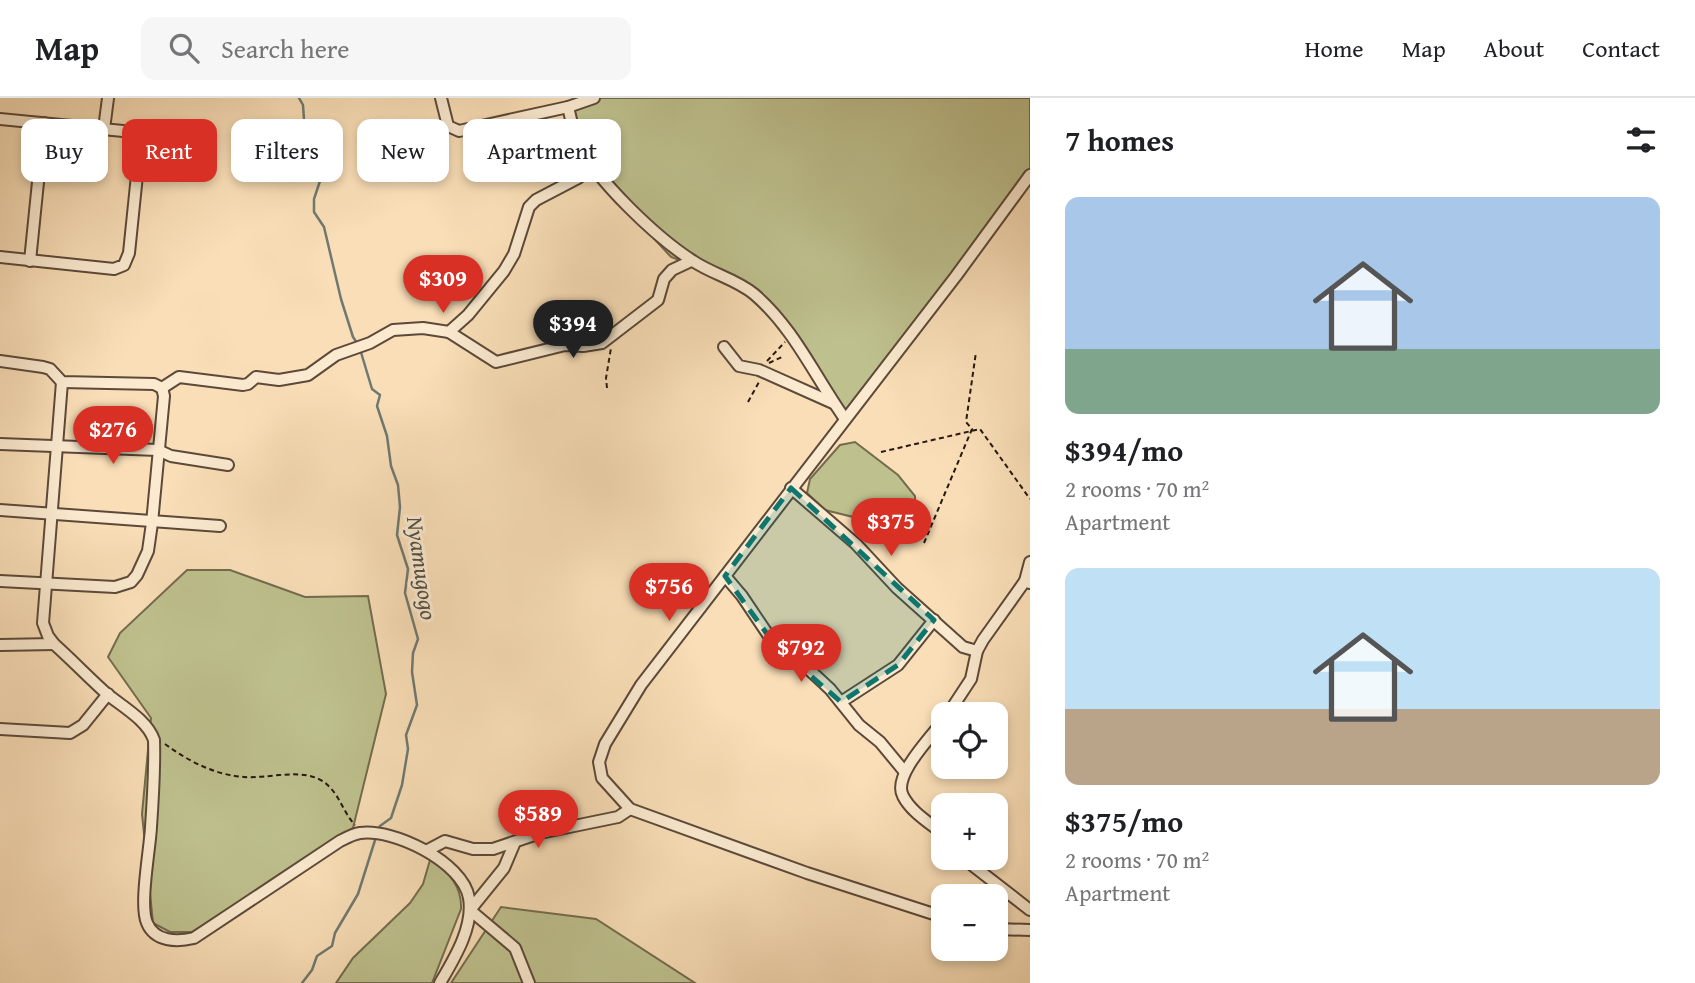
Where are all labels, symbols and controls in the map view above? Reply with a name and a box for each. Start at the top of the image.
search box [141,17,631,80]
text: Map [35,24,99,72]
icon: search [165,29,203,67]
text: Search here [221,29,349,68]
text: Home [1305,31,1364,66]
text: Map [1402,31,1446,66]
text: About [1484,31,1544,66]
text: Contact [1582,31,1660,66]
text: 7 homes [1065,118,1174,162]
chip: Buy [21,119,108,182]
chip: Rent [122,119,217,182]
chip: Filters [231,119,343,182]
chip: New [357,119,449,182]
chip: Apartment [463,119,621,182]
icon: filters [1622,121,1660,159]
icon: home [1300,243,1426,369]
pin: $309 [402,256,484,315]
text: $309 [419,261,467,294]
pin: $394 [532,300,614,360]
text: $394 [549,306,597,339]
pin: $276 [72,406,154,466]
text: $276 [89,412,137,445]
text: $394/mo [1065,428,1183,472]
text: 2 rooms · 70 m² [1065,472,1209,505]
pin: $375 [850,498,932,558]
text: $375 [867,504,915,537]
text: Apartment [1065,505,1170,538]
water label: Nyamugogo [399,513,446,622]
pin: $756 [628,564,710,623]
text: $756 [645,569,693,602]
icon: home [1300,614,1426,740]
pin: $792 [760,624,842,684]
text: $792 [777,630,825,663]
map controls [931,702,1008,961]
button: locate [931,702,1008,779]
pin: $589 [497,790,579,850]
button: + [931,793,1008,870]
text: $589 [514,796,562,829]
text: $375/mo [1065,799,1183,843]
text: 2 rooms · 70 m² [1065,843,1209,876]
text: Apartment [1065,876,1170,909]
button: − [931,884,1008,961]

